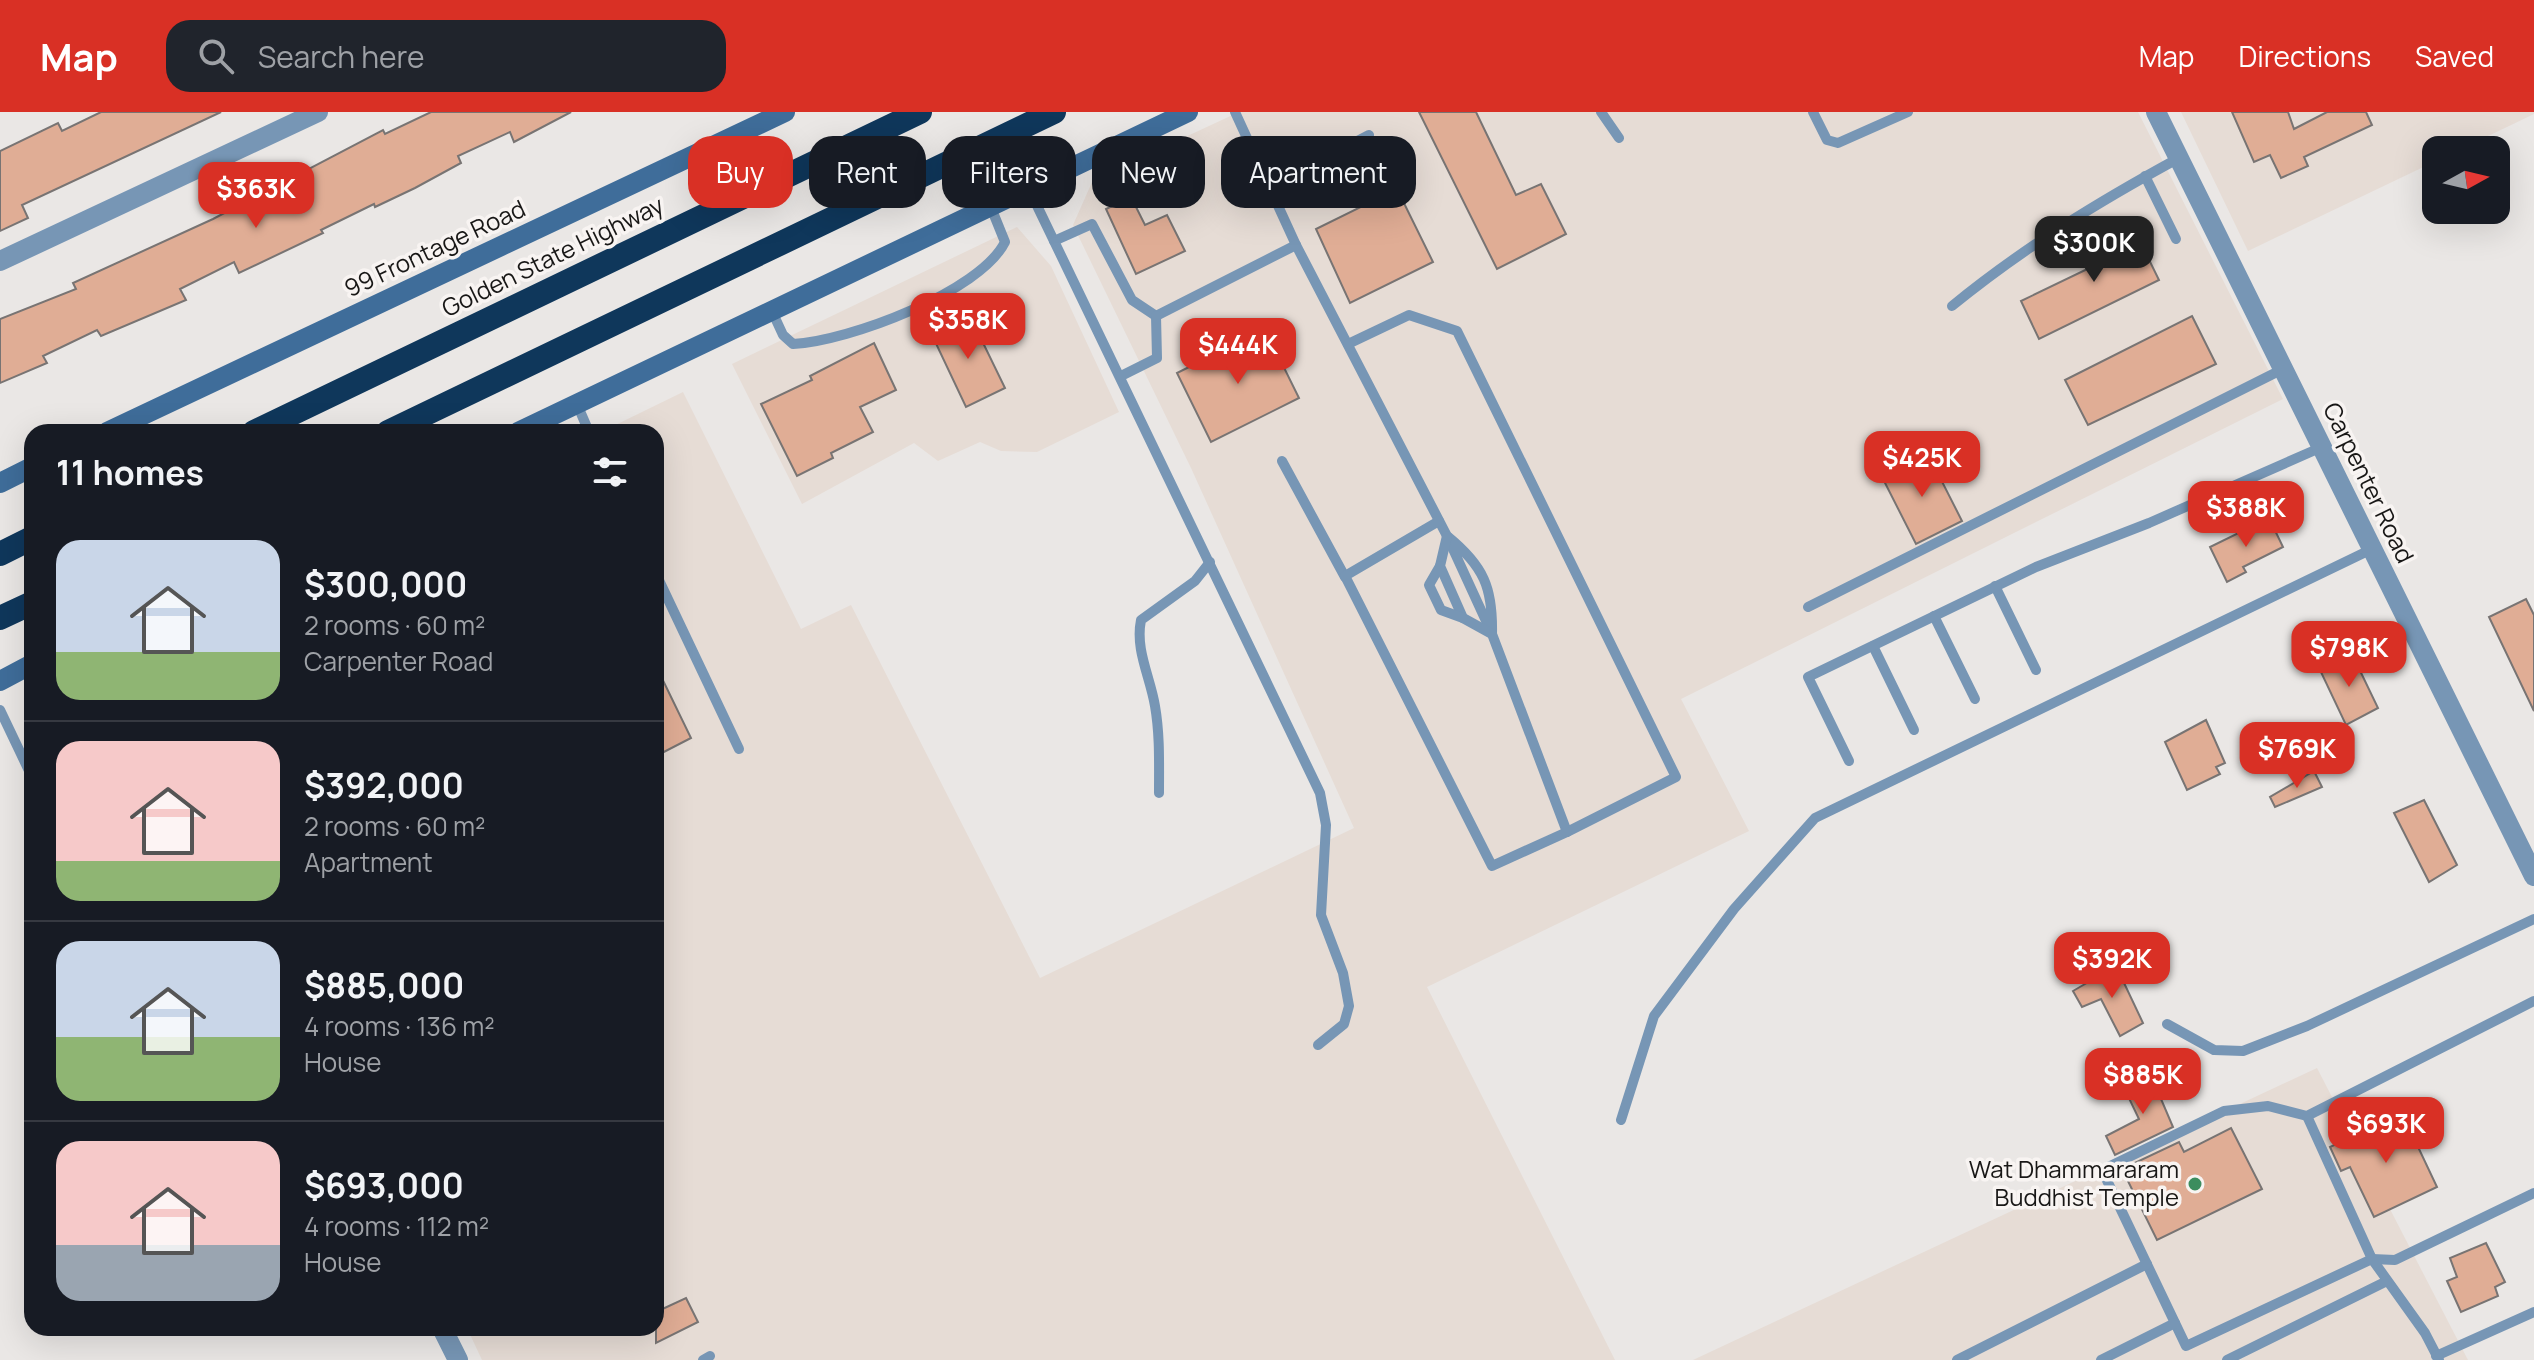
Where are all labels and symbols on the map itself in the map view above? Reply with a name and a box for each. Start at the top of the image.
north arrow [2422,136,2510,224]
pin: $363K [200,162,312,230]
street label: Golden State Highway [436,187,669,324]
street label: 99 Frontage Road [338,191,530,304]
pin: $300K [2038,216,2150,284]
pin: $358K [912,293,1024,361]
pin: $444K [1182,318,1294,386]
street label: Carpenter Road [2316,397,2422,568]
pin: $425K [1866,431,1978,499]
pin: $388K [2190,481,2302,549]
pin: $798K [2293,621,2405,689]
pin: $769K [2241,722,2353,790]
pin: $392K [2056,932,2168,1000]
pin: $885K [2087,1048,2199,1116]
pin: $693K [2330,1097,2442,1165]
place label: Wat Dhammararam Buddhist Temple [1969,1152,2179,1213]
marker: Wat Dhammararam Buddhist Temple [2186,1175,2204,1193]

